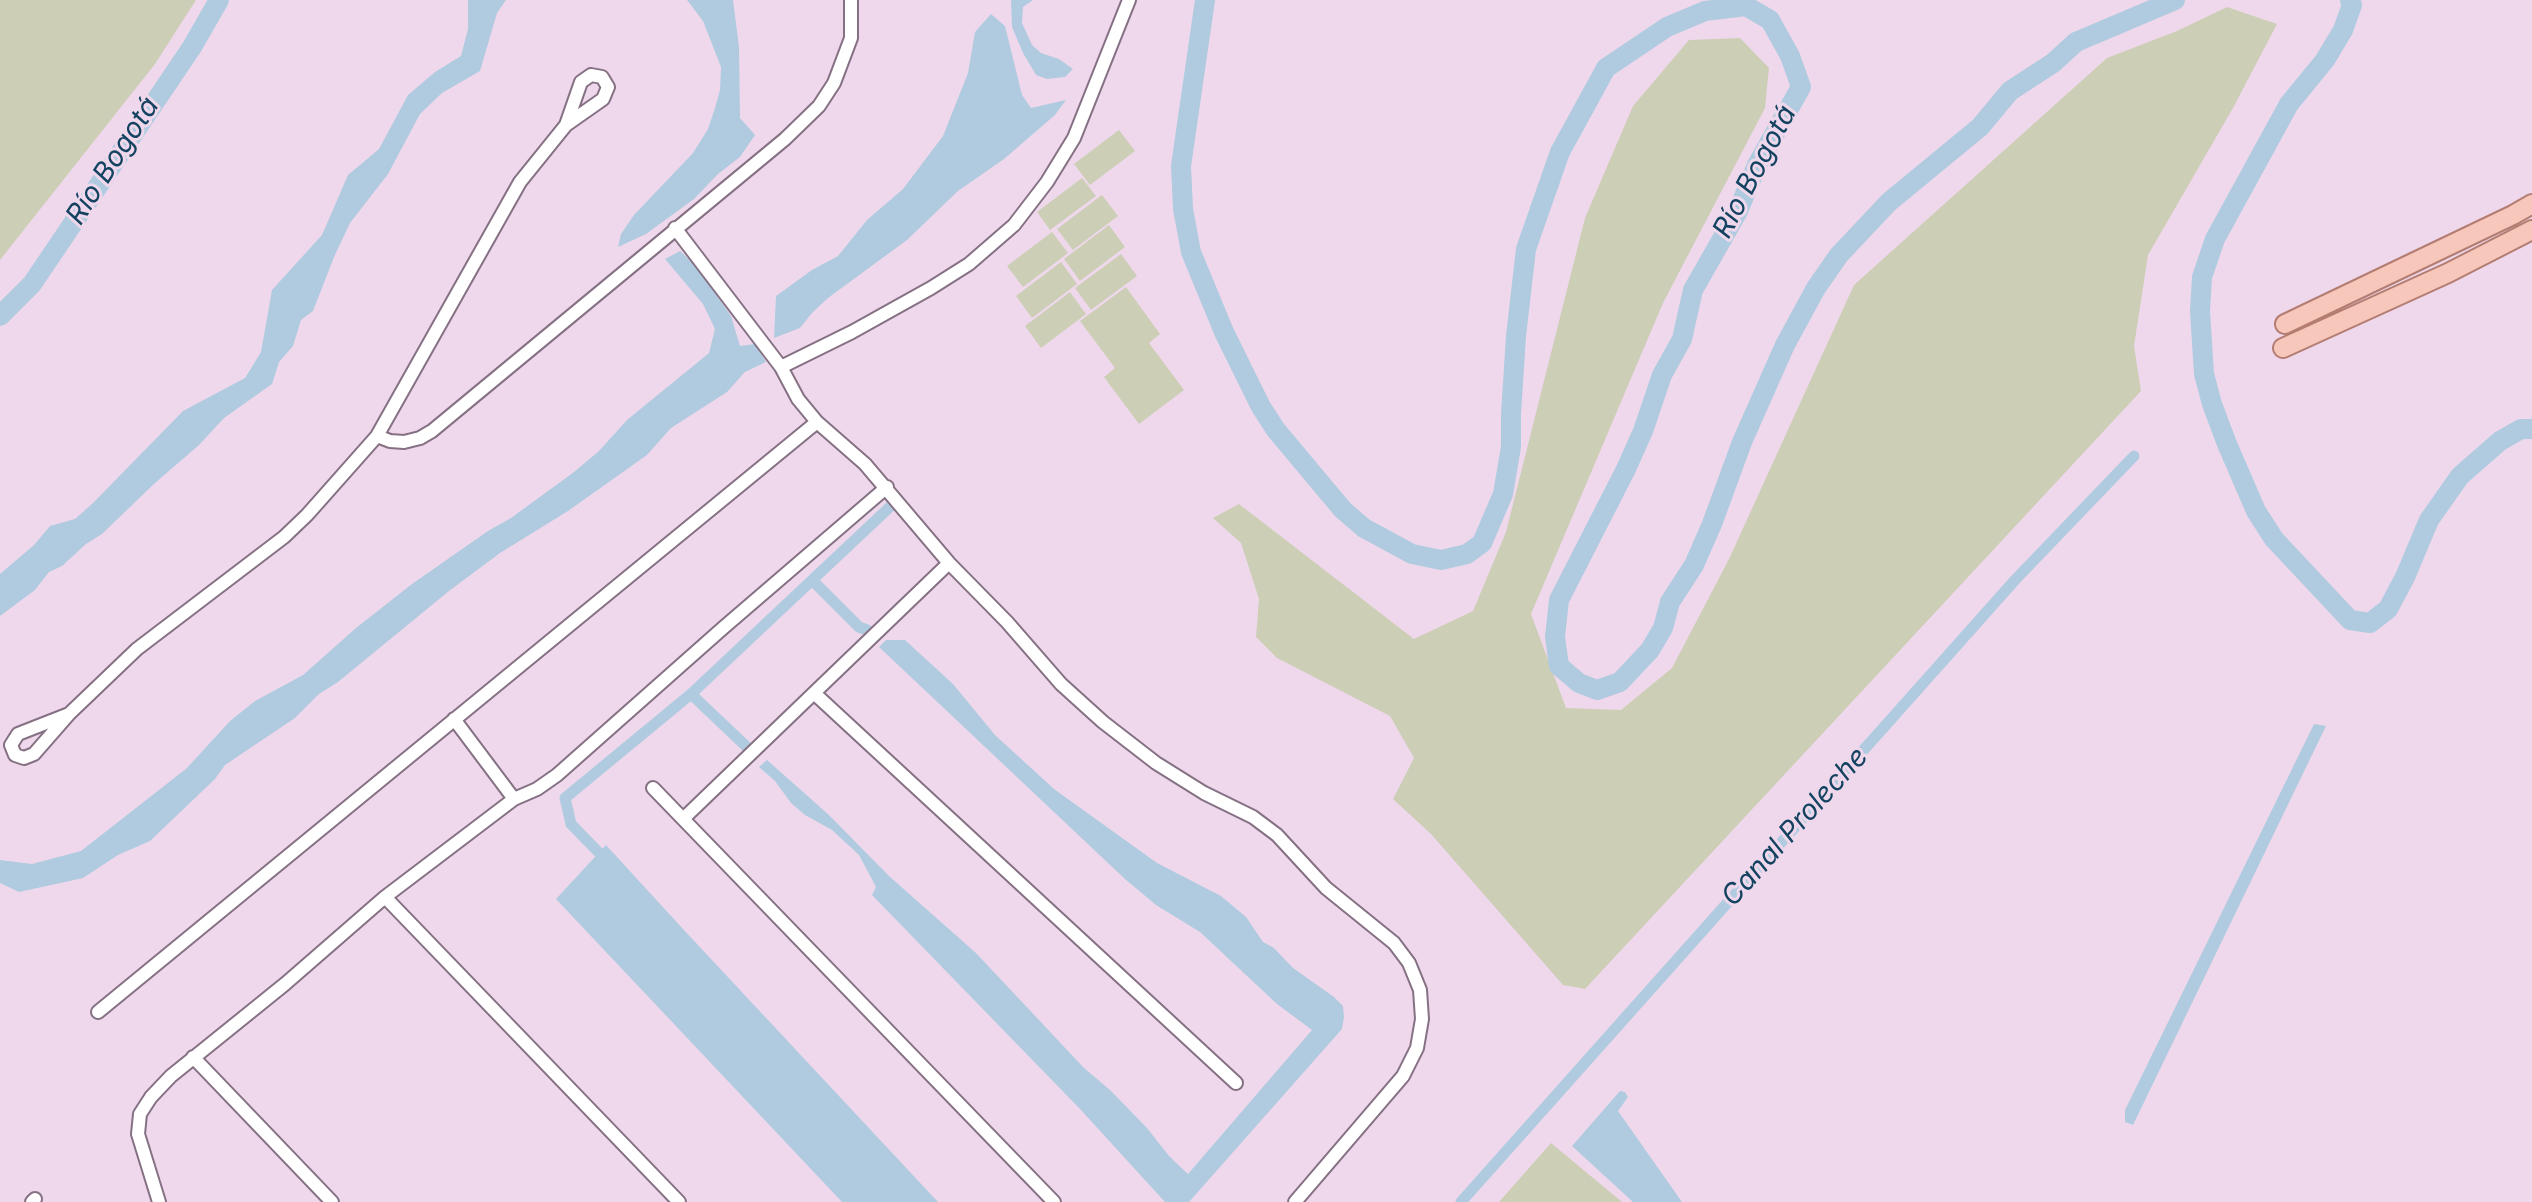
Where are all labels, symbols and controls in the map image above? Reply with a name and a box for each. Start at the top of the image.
water label: Río Bogotá [59,91,167,231]
water label: Río Bogotá [1706,100,1804,244]
water label: Canal Proleche [1715,741,1875,913]

